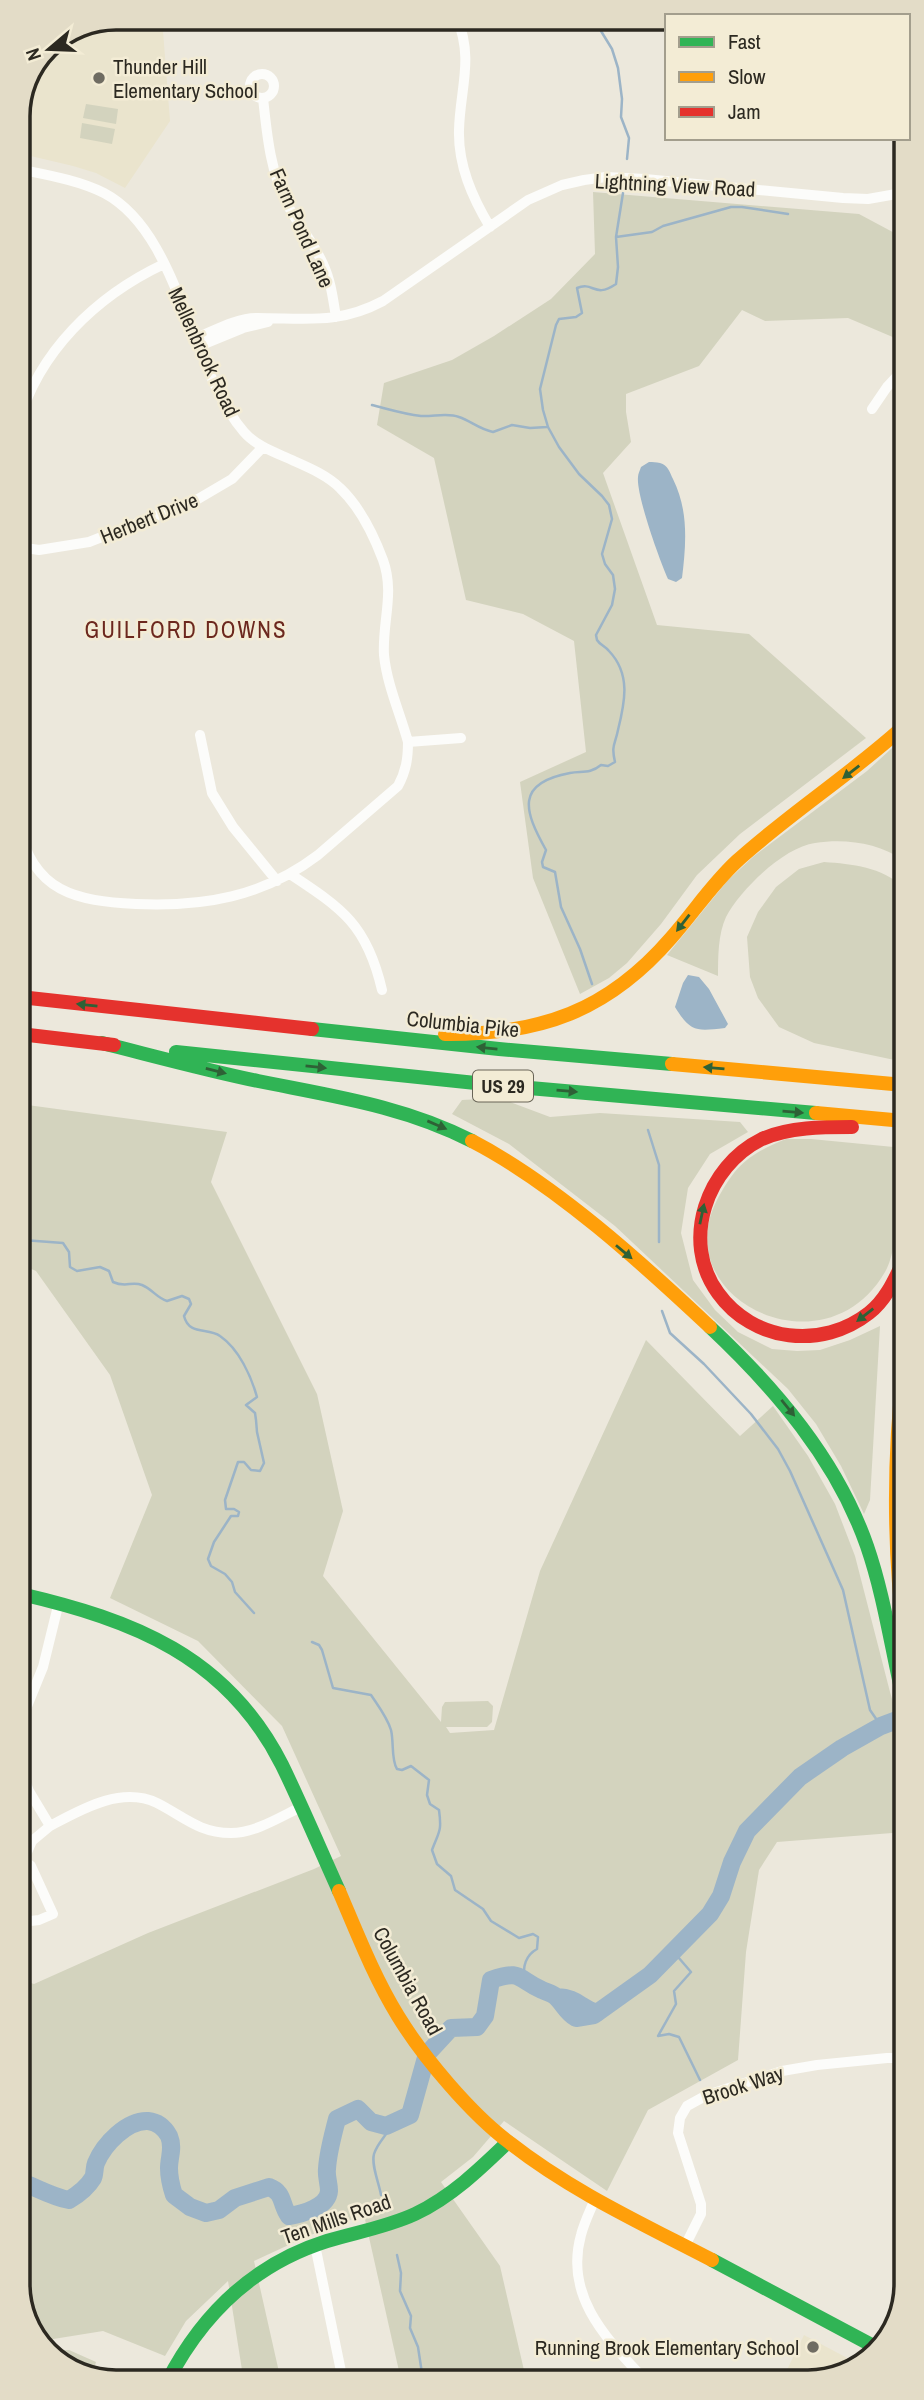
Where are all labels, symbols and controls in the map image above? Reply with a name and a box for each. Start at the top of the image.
north arrow [14,14,84,84]
legend [665,14,910,140]
text: Fast [728,27,761,56]
text: N [19,45,47,64]
place label: Thunder Hill Elementary School [113,52,258,105]
text: Slow [728,62,766,91]
marker: Thunder Hill Elementary School [91,70,107,86]
text: Jam [728,97,761,126]
street label: Farm Pond Lane [263,164,341,292]
street label: Lightning View Road [594,166,756,204]
street label: Mellenbrook Road [161,283,247,421]
street label: Herbert Drive [96,485,202,551]
district label: GUILFORD DOWNS [85,614,287,645]
one-way arrow [843,764,861,779]
one-way arrow [676,914,690,932]
one-way arrow [76,999,98,1010]
street label: Columbia Pike [405,1004,521,1044]
one-way arrow [476,1042,498,1053]
one-way arrow [305,1062,327,1073]
one-way arrow [702,1062,724,1073]
one-way arrow [205,1066,227,1077]
road number: US 29 [473,1070,533,1102]
one-way arrow [556,1086,578,1097]
one-way arrow [782,1107,804,1118]
one-way arrow [426,1120,447,1131]
one-way arrow [697,1203,708,1225]
one-way arrow [615,1244,633,1260]
one-way arrow [857,1307,875,1322]
one-way arrow [781,1399,796,1417]
street label: Columbia Road [366,1922,450,2040]
street label: Brook Way [699,2058,788,2112]
street label: Ten Mills Road [277,2187,395,2251]
place label: Running Brook Elementary School [535,2333,799,2362]
marker: Running Brook Elementary School [805,2339,821,2355]

